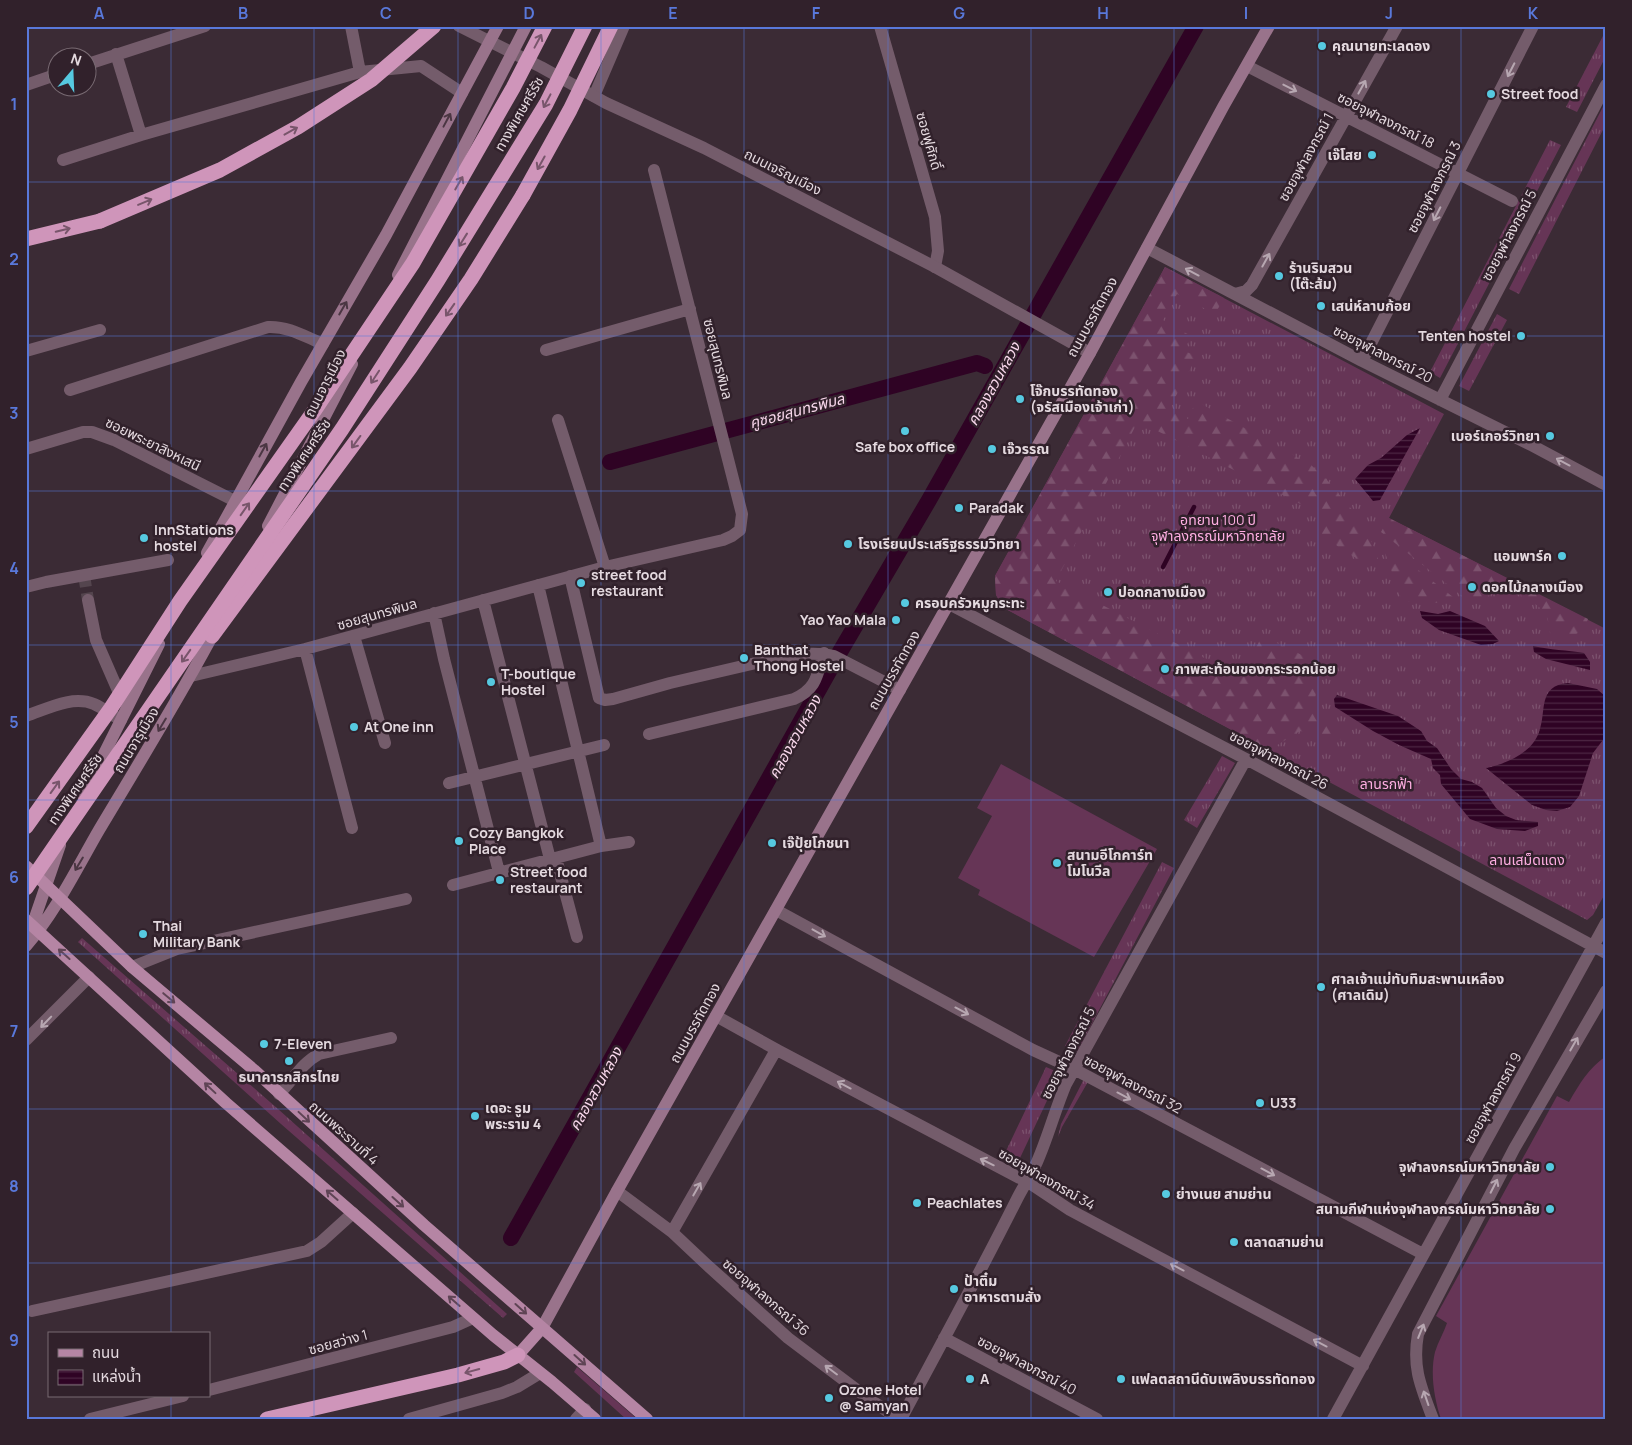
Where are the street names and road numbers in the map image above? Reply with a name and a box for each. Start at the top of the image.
street label: ทางพิเศษศรีรัช [489,73,548,155]
street label: ซอยจุฬาลงกรณ์ 18 [1334,87,1438,152]
street label: ซอยจุฬาลงกรณ์ 1 [1273,109,1338,204]
street label: ซอยฟูศักดิ์ [912,110,947,172]
street label: ซอยจุฬาลงกรณ์ 3 [1402,138,1465,236]
street label: ถนนเจริญเมือง [741,144,825,199]
street label: ซอยจุฬาลงกรณ์ 5 [1476,186,1541,284]
street label: ถนนบรรทัดทอง [1062,273,1121,360]
street label: ซอยสุนทรพิมล [699,317,738,401]
street label: ซอยจุฬาลงกรณ์ 20 [1330,320,1436,387]
street label: ถนนจารุเมือง [299,346,350,420]
street label: ซอยพระยาสิงหเสนี [102,412,204,475]
street label: ทางพิเศษศรีรัช [272,415,335,495]
street label: ซอยสุนทรพิมล [335,593,419,634]
street label: ถนนบรรทัดทอง [863,626,924,713]
street label: ถนนจารุเมือง [108,703,163,776]
street label: ซอยจุฬาลงกรณ์ 26 [1226,725,1332,794]
street label: ทางพิเศษศรีรัช [43,749,106,828]
street label: ถนนบรรทัดทอง [665,979,724,1066]
street label: ซอยจุฬาลงกรณ์ 5 [1036,1003,1099,1102]
street label: ซอยจุฬาลงกรณ์ 9 [1460,1049,1525,1147]
street label: ซอยจุฬาลงกรณ์ 32 [1081,1050,1186,1117]
street label: ถนนพระรามที่ 4 [305,1096,383,1169]
street label: ซอยจุฬาลงกรณ์ 34 [995,1143,1099,1214]
street label: ซอยจุฬาลงกรณ์ 36 [719,1254,814,1340]
street label: ซอยสว่าง 1 [306,1325,370,1359]
street label: ซอยจุฬาลงกรณ์ 40 [974,1330,1080,1399]

